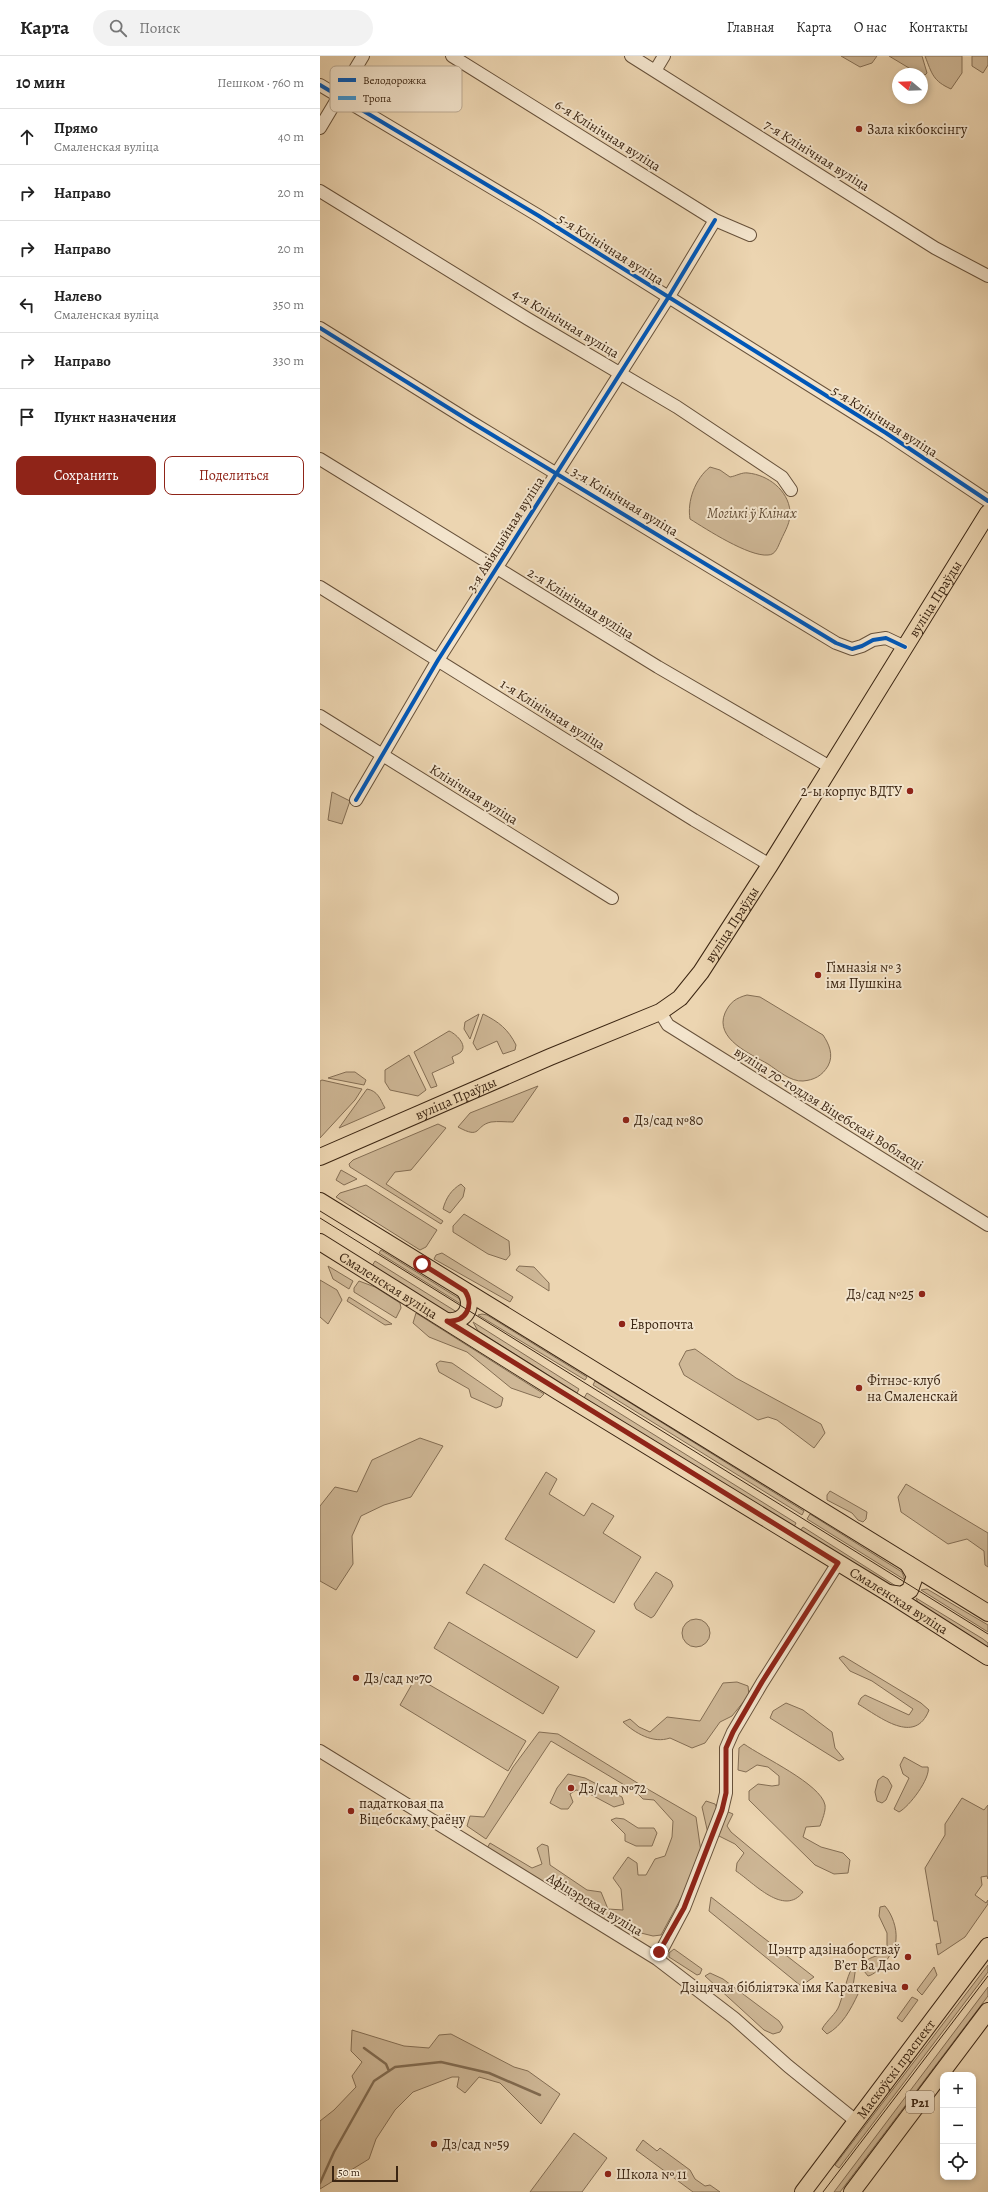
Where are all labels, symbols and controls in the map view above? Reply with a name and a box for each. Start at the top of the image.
search box [93,10,373,46]
text: Карта [20,15,69,41]
icon: search [107,17,129,39]
text: Поиск [139,18,180,38]
text: Главная [727,18,774,37]
text: Карта [796,18,832,37]
text: О нас [854,18,887,37]
text: Контакты [909,18,968,37]
legend [330,66,462,112]
north arrow [892,68,928,104]
text: 10 мин [16,71,65,94]
text: Велодорожка [363,73,427,88]
text: Пешком · 760 m [217,74,304,91]
text: Тропа [363,91,392,106]
street label: 6-я Клінічная вуліца [551,95,665,176]
street label: 7-я Клінічная вуліца [760,115,874,196]
text: Прямо [54,118,98,138]
place label: Зала кікбоксінгу [867,120,968,139]
marker: Зала кікбоксінгу [854,124,864,134]
icon: ahead [16,126,38,148]
text: 40 m [278,128,304,145]
text: Смаленская вуліца [54,138,159,155]
icon: right [16,182,38,204]
text: Направо [54,183,111,203]
text: 20 m [278,184,304,201]
street label: 5-я Клінічная вуліца [554,209,668,290]
icon: right [16,238,38,260]
text: Направо [54,239,111,259]
text: 20 m [278,240,304,257]
street label: 4-я Клінічная вуліца [509,284,623,363]
text: Налево [54,286,102,306]
icon: left [16,294,38,316]
text: 350 m [273,296,304,313]
text: Смаленская вуліца [54,306,159,323]
icon: right [16,350,38,372]
text: Направо [54,351,111,371]
text: 330 m [273,352,304,369]
street label: 5-я Клінічная вуліца [828,381,942,462]
icon: arrive [16,406,38,428]
text: Пункт назначения [54,407,176,427]
button: Сохранить [16,456,156,495]
button: Поделиться [164,456,304,495]
street label: 3-я Клінічная вуліца [568,462,682,541]
street label: 3-я Авіяцыйная вуліца [462,472,549,596]
park label: Могілкі ў Клінах [707,504,798,523]
street label: вуліца Праўды [904,557,966,641]
street label: 2-я Клінічная вуліца [524,563,638,644]
street label: 1-я Клінічная вуліца [497,674,609,755]
street label: Клінічная вуліца [426,760,522,830]
place label: 2-ы корпус ВДТУ [801,782,902,801]
marker: 2-ы корпус ВДТУ [905,786,915,796]
street label: вуліца Праўды [700,883,764,967]
place label: Гімназія № 3 імя Пушкіна [826,958,903,993]
marker: Гімназія № 3 імя Пушкіна [813,970,823,980]
street label: вуліца 70-годдзя Віцебскай Вобласці [730,1042,927,1175]
street label: вуліца Праўды [412,1072,500,1125]
place label: Дз/сад №80 [634,1111,703,1130]
marker: Дз/сад №80 [621,1115,631,1125]
street label: Смаленская вуліца [335,1247,442,1324]
route start [413,1255,431,1273]
place label: Дз/сад №25 [846,1285,914,1304]
marker: Дз/сад №25 [917,1289,927,1299]
place label: Европочта [630,1315,694,1334]
marker: Европочта [617,1319,627,1329]
place label: Фітнэс-клуб на Смаленскай [867,1371,958,1406]
marker: Фітнэс-клуб на Смаленскай [854,1383,864,1393]
street label: Смаленская вуліца [846,1563,952,1639]
place label: Дз/сад №70 [364,1669,432,1688]
marker: Дз/сад №70 [351,1673,361,1683]
place label: Дз/сад №72 [579,1779,647,1798]
marker: Дз/сад №72 [566,1783,576,1793]
place label: падатковая па Віцебскаму раёну [359,1794,466,1829]
marker: падатковая па Віцебскаму раёну [346,1806,356,1816]
street label: Афіцэрская вуліца [542,1868,647,1941]
place label: Цэнтр адзінаборстваў Вʼет Ва Дао [768,1940,901,1975]
route end [650,1943,668,1961]
marker: Цэнтр адзінаборстваў Вʼет Ва Дао [903,1952,913,1962]
place label: Дзіцячая бібліятэка імя Караткевіча [680,1978,898,1997]
marker: Дзіцячая бібліятэка імя Караткевіча [900,1982,910,1992]
street label: Маскоўскі праспект [852,2016,940,2123]
map controls [940,2072,976,2180]
button: + [940,2072,976,2108]
road number: Р21 [906,2091,934,2113]
button: − [940,2108,976,2144]
place label: Дз/сад №59 [442,2135,509,2154]
marker: Дз/сад №59 [429,2139,439,2149]
button: locate [940,2144,976,2180]
scale bar [332,2164,398,2183]
text: 50 m [338,2165,360,2180]
place label: Школа № 11 [616,2165,687,2184]
marker: Школа № 11 [603,2169,613,2179]

